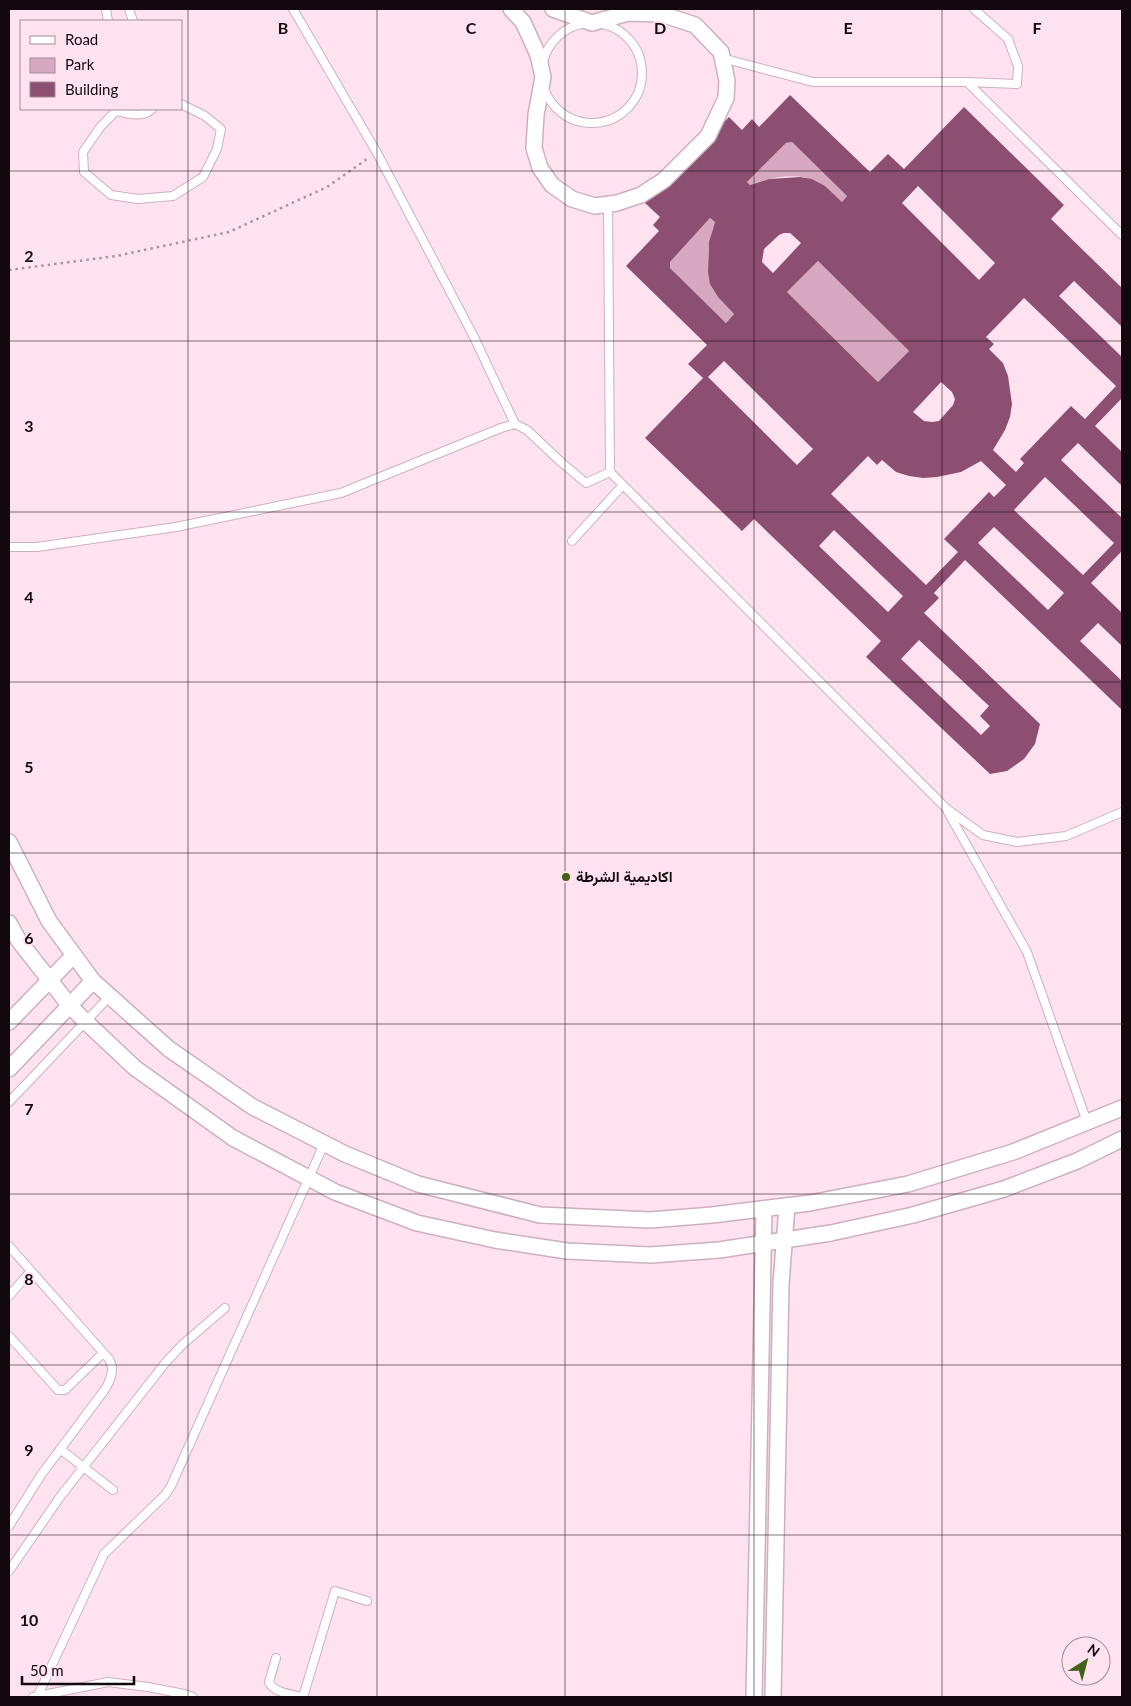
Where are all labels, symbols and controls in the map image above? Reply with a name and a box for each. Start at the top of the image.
text: B [278,18,288,37]
text: C [466,18,477,37]
text: D [654,18,666,37]
text: E [843,18,853,37]
text: F [1032,18,1042,37]
legend [20,20,182,110]
text: Road [65,30,98,48]
text: Park [65,55,95,73]
text: Building [65,80,118,98]
text: 2 [24,246,34,265]
text: 3 [24,416,34,435]
text: 4 [24,587,34,606]
text: 5 [24,757,34,776]
place label: اكاديمية الشرطة [576,867,673,886]
marker: اكاديمية الشرطة [560,871,572,883]
text: 6 [24,928,34,947]
text: 7 [24,1099,34,1118]
text: 8 [24,1269,34,1288]
text: 9 [24,1440,34,1459]
text: 10 [20,1610,38,1629]
north arrow [1061,1636,1111,1686]
text: N [1085,1640,1103,1660]
scale bar [22,1654,135,1686]
text: 50 m [30,1661,64,1679]

